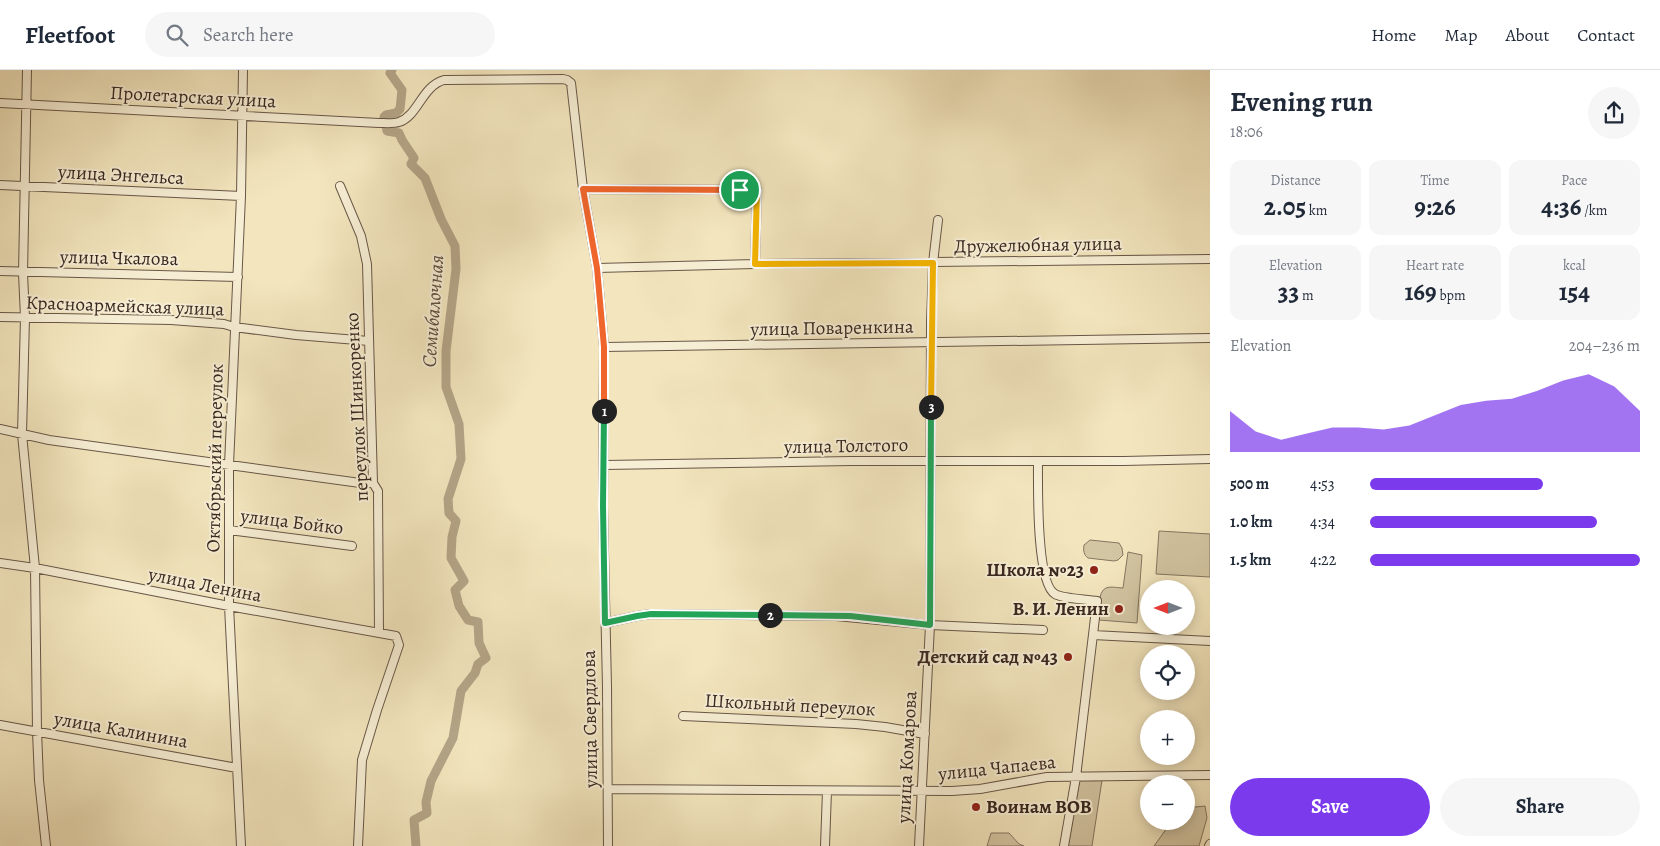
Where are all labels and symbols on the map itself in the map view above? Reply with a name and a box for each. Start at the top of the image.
street label: Пролетарская улица [109,80,277,114]
street label: улица Энгельса [56,159,185,191]
pin [719,169,761,211]
street label: Дружелюбная улица [954,231,1122,259]
street label: улица Чкалова [59,244,179,272]
water label: Семибалочная [416,254,450,368]
street label: Красноармейская улица [25,290,225,322]
street label: переулок Шинкоренко [339,312,375,502]
street label: улица Поваренкина [749,314,914,342]
street label: Октябрьский переулок [200,363,230,553]
pin: 3 [918,394,944,420]
pin: 1 [592,398,616,424]
street label: улица Толстого [783,432,908,460]
street label: улица Бойко [238,503,345,541]
place label: Школа №23 [986,557,1084,583]
street label: улица Ленина [145,561,264,609]
marker: Школа №23 [1088,564,1100,576]
north arrow [1140,580,1195,635]
place label: В. И. Ленин [1013,596,1109,622]
pin: 2 [758,602,782,628]
marker: В. И. Ленин [1113,603,1125,615]
place label: Детский сад №43 [917,644,1058,670]
street label: улица Свердлова [576,650,604,789]
marker: Детский сад №43 [1062,651,1074,663]
street label: Школьный переулок [704,688,876,722]
street label: улица Комарова [891,690,923,825]
street label: улица Калинина [51,705,190,755]
street label: улица Чапаева [936,749,1057,787]
place label: Воинам ВОВ [986,794,1092,820]
marker: Воинам ВОВ [970,801,982,813]

